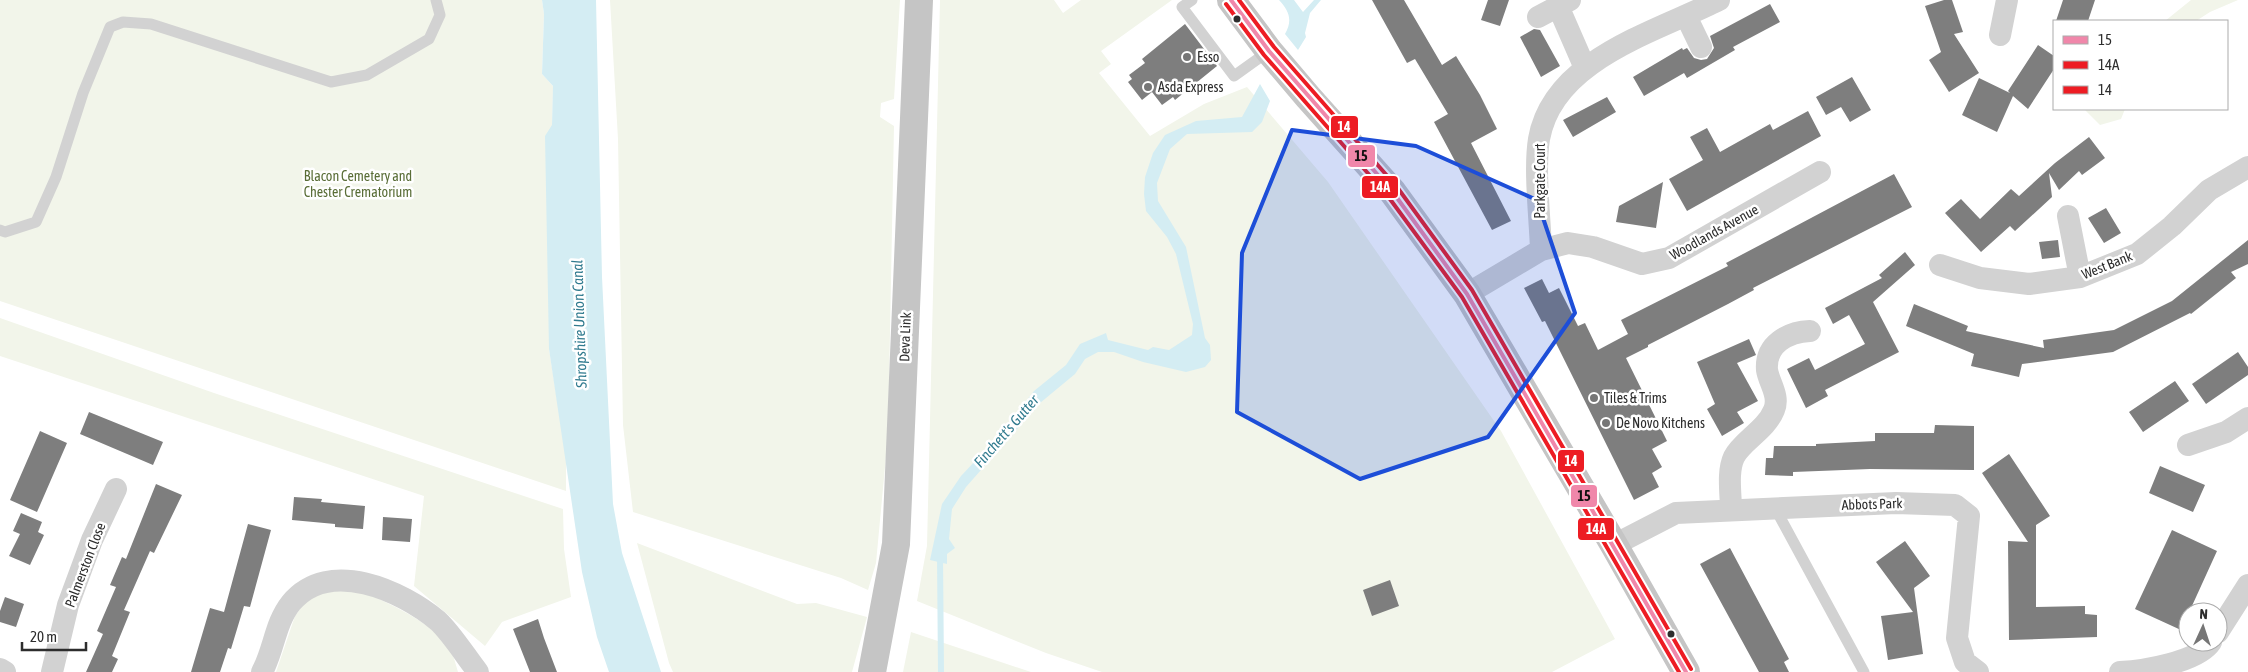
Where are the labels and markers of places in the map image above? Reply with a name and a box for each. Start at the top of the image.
unlabelled marker [1232,14,1242,24]
place label: Esso [1197,49,1219,65]
marker: Esso [1181,51,1193,63]
place label: Asda Express [1158,79,1224,95]
marker: Asda Express [1142,81,1154,93]
place label: Tiles & Trims [1604,390,1667,406]
marker: Tiles & Trims [1588,392,1600,404]
place label: De Novo Kitchens [1616,415,1705,431]
marker: De Novo Kitchens [1600,417,1612,429]
unlabelled marker [1666,629,1676,639]

